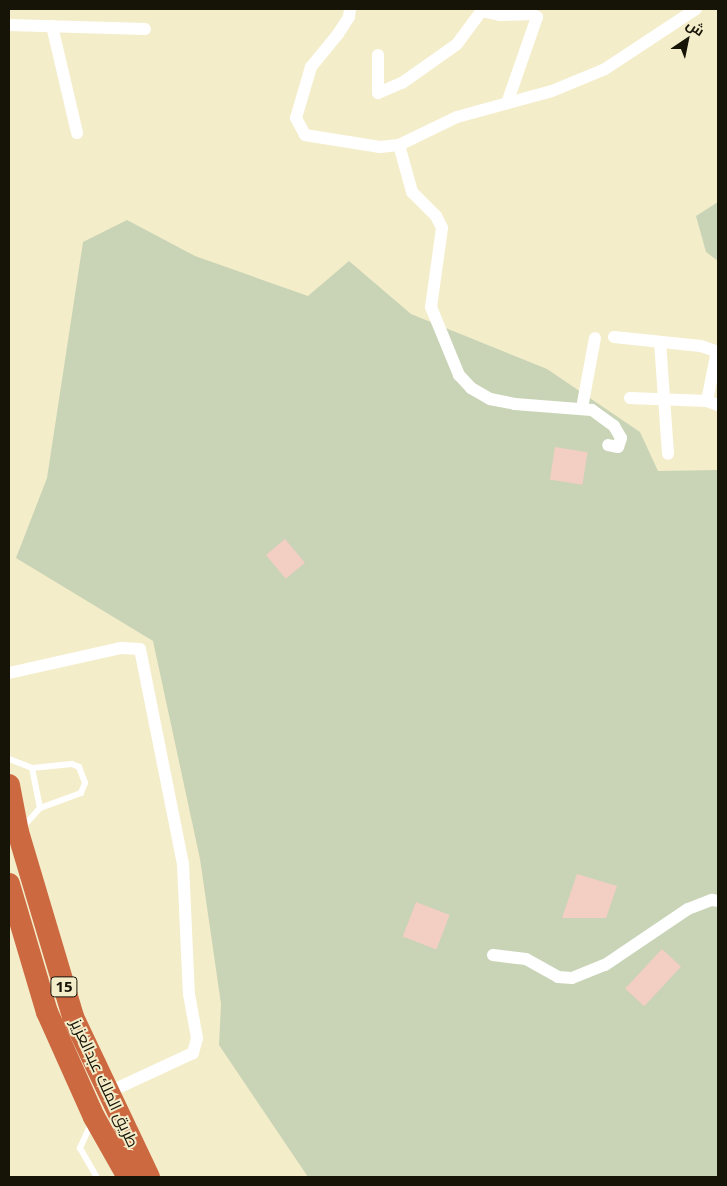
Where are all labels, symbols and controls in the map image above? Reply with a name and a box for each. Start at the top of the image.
text: ش [683,14,708,40]
north arrow [662,15,712,65]
road number: 15 [50,974,78,1000]
street label: طريق الملك عبدالعزيز [67,1016,143,1150]

